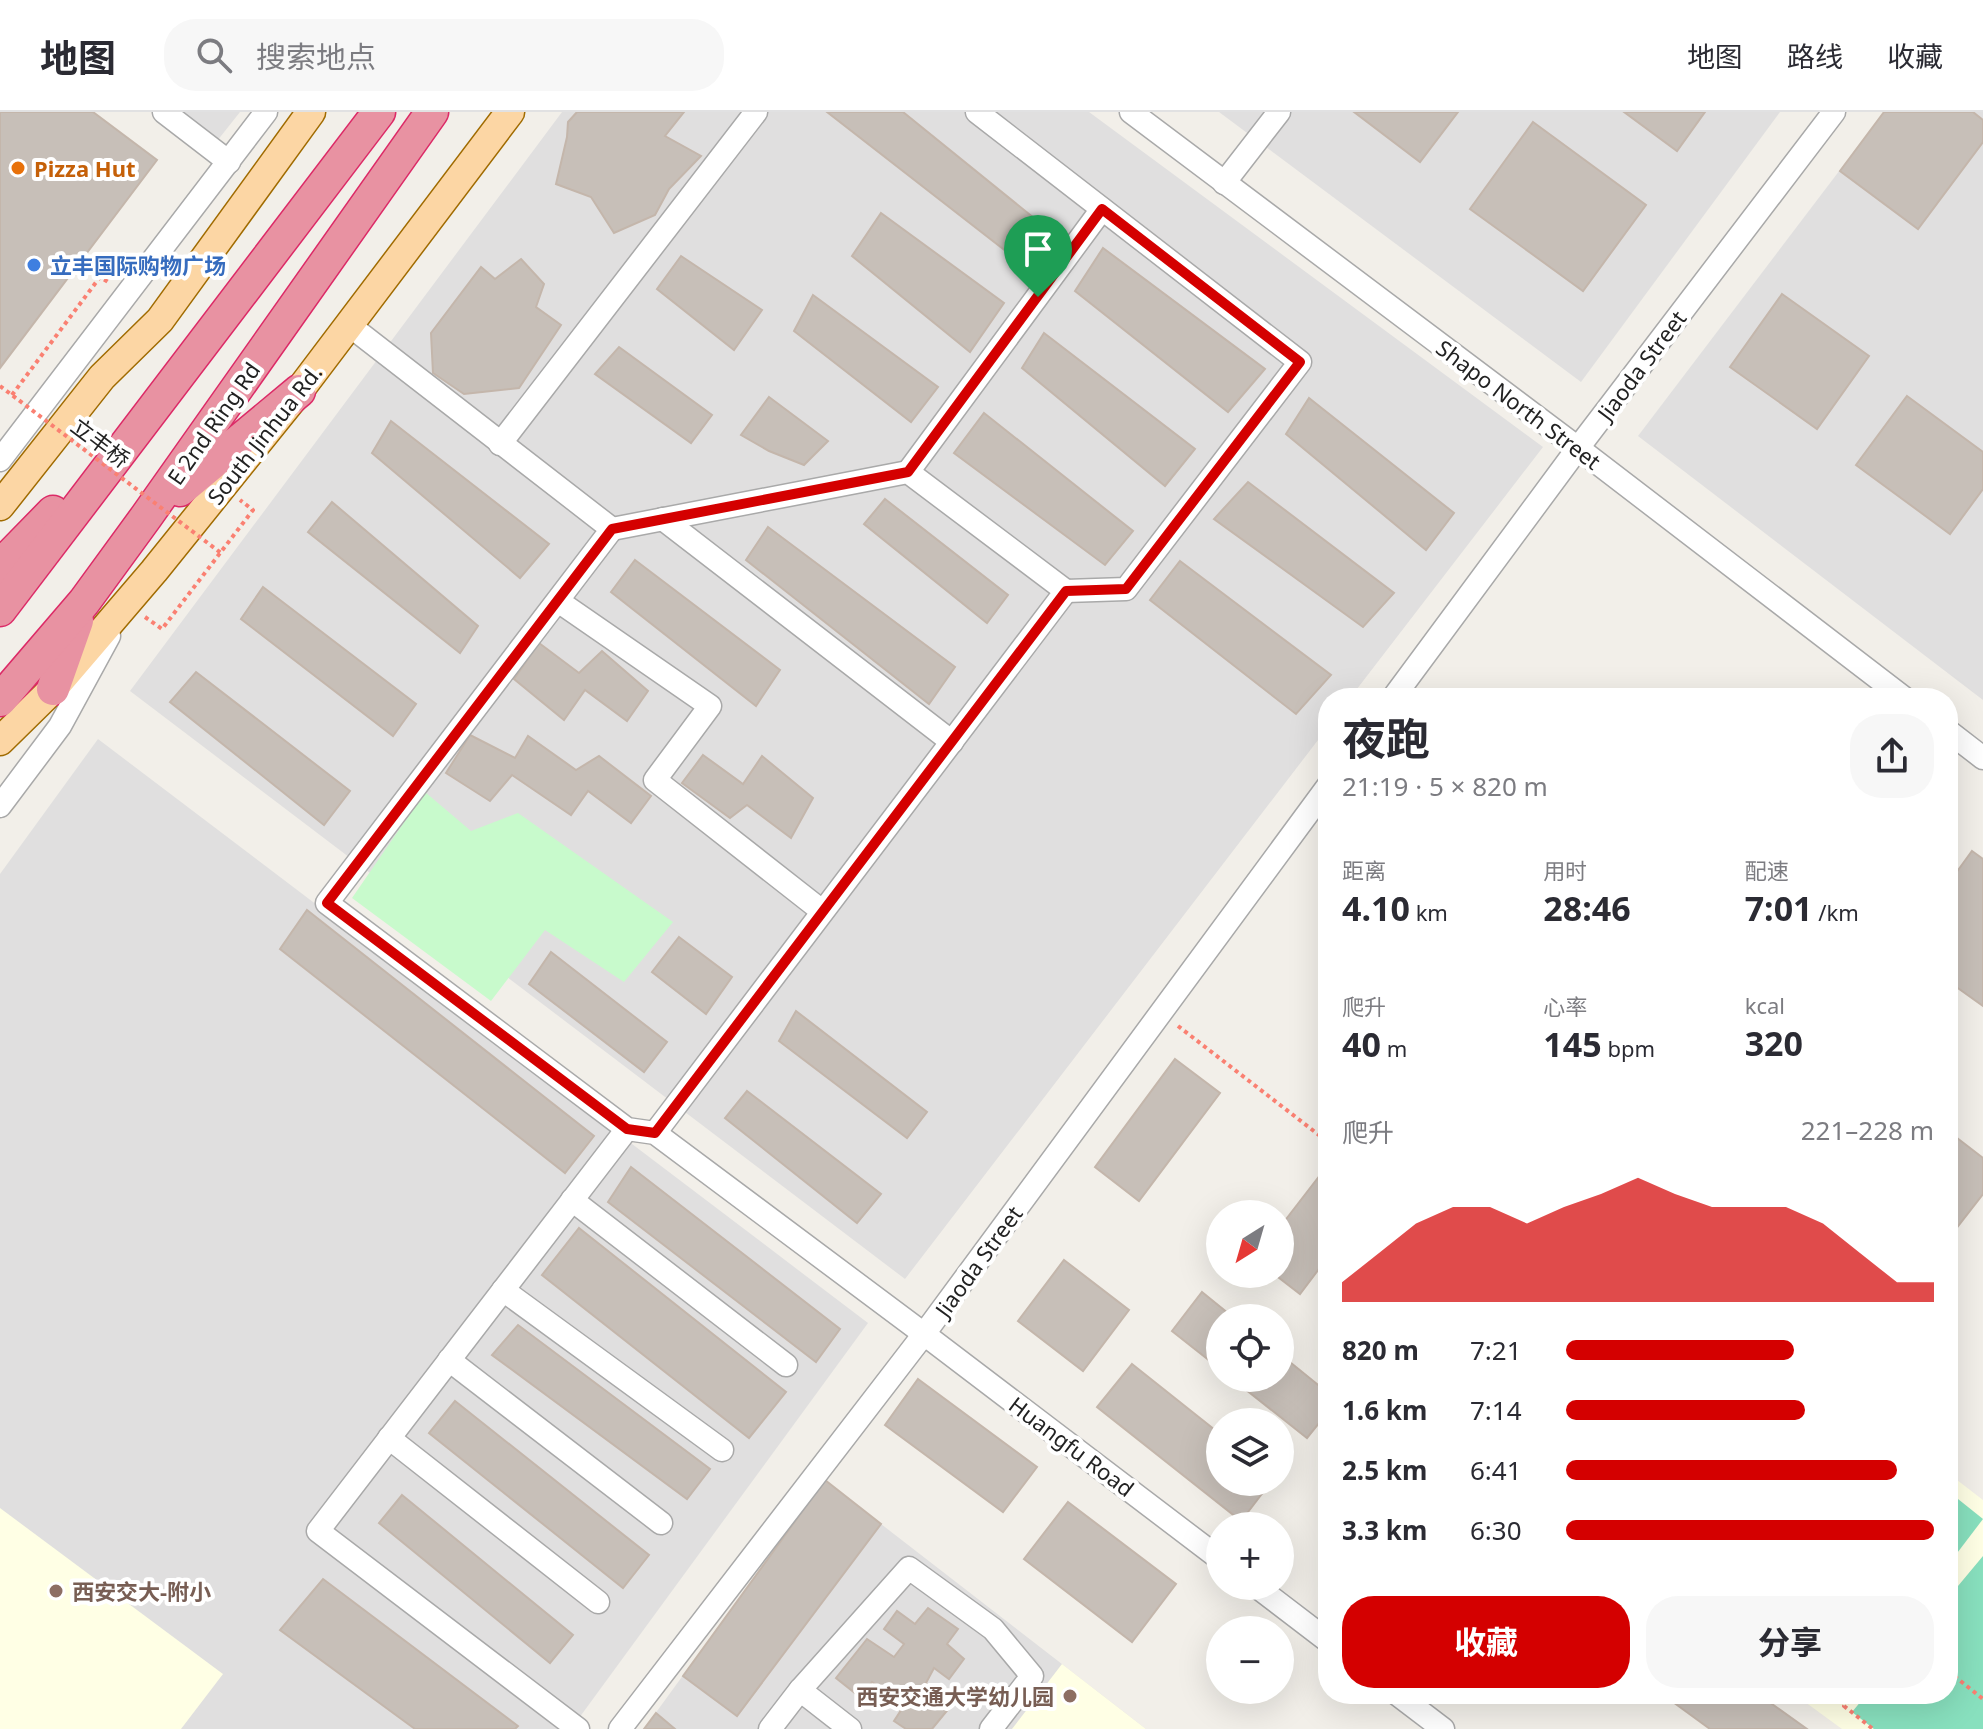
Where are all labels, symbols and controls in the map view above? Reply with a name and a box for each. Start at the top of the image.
search box [164,19,724,91]
text: 地图 [40,31,116,83]
icon: search [192,33,236,77]
text: 搜索地点 [256,36,376,77]
text: 地图 [1687,37,1743,75]
text: 路线 [1787,37,1843,75]
text: 收藏 [1887,37,1943,75]
place label: Pizza Hut [34,153,136,183]
marker: Pizza Hut [9,159,27,177]
pin [1004,215,1072,297]
icon: arrive [1016,227,1060,271]
place label: 立丰国际购物广场 [50,250,226,280]
marker: 立丰国际购物广场 [25,256,43,274]
street label: Jiaoda Street [1589,304,1692,428]
street label: Shapo North Street [1431,332,1607,476]
street label: E 2nd Ring Rd [160,356,266,490]
street label: South Jinhua Rd. [200,358,328,510]
street label: 立丰桥 [66,410,136,474]
text: 夜跑 [1342,708,1430,768]
button: share [1850,714,1934,798]
text: 21:19 · 5 × 820 m [1342,768,1548,804]
text: 距离 [1342,855,1386,885]
text: 用时 [1543,855,1587,885]
text: 配速 [1745,855,1789,885]
text: 4.10 [1342,885,1410,931]
text: 28:46 [1543,885,1631,931]
text: 7:01 [1745,885,1813,931]
text: km [1410,897,1448,927]
text: /km [1813,897,1859,927]
text: kcal [1745,990,1785,1020]
text: 爬升 [1342,991,1386,1021]
text: 心率 [1543,991,1587,1021]
text: 320 [1745,1020,1803,1066]
text: 40 [1342,1021,1381,1067]
text: 145 [1543,1021,1602,1067]
text: m [1381,1033,1407,1063]
text: bpm [1602,1033,1655,1063]
text: 221–228 m [1801,1112,1934,1148]
text: 爬升 [1342,1114,1394,1150]
street label: Jiaoda Street [926,1199,1028,1324]
north arrow [1206,1200,1294,1288]
map controls [1206,1200,1294,1704]
button: locate [1206,1304,1294,1392]
text: 820 m [1342,1332,1419,1368]
text: 7:21 [1470,1332,1522,1368]
street label: Huangfu Road [1003,1389,1141,1503]
text: 1.6 km [1342,1392,1427,1428]
text: 7:14 [1470,1392,1522,1428]
button: layers [1206,1408,1294,1496]
text: 2.5 km [1342,1452,1427,1488]
text: 6:41 [1470,1452,1522,1488]
button: + [1206,1512,1294,1600]
text: 3.3 km [1342,1512,1427,1548]
text: 6:30 [1470,1512,1522,1548]
place label: 西安交大-附小 [72,1576,211,1606]
marker: 西安交大-附小 [47,1582,65,1600]
button: 收藏 [1342,1596,1630,1688]
button: 分享 [1646,1596,1934,1688]
button: − [1206,1616,1294,1704]
place label: 西安交通大学幼儿园 [856,1681,1054,1711]
marker: 西安交通大学幼儿园 [1061,1687,1079,1705]

